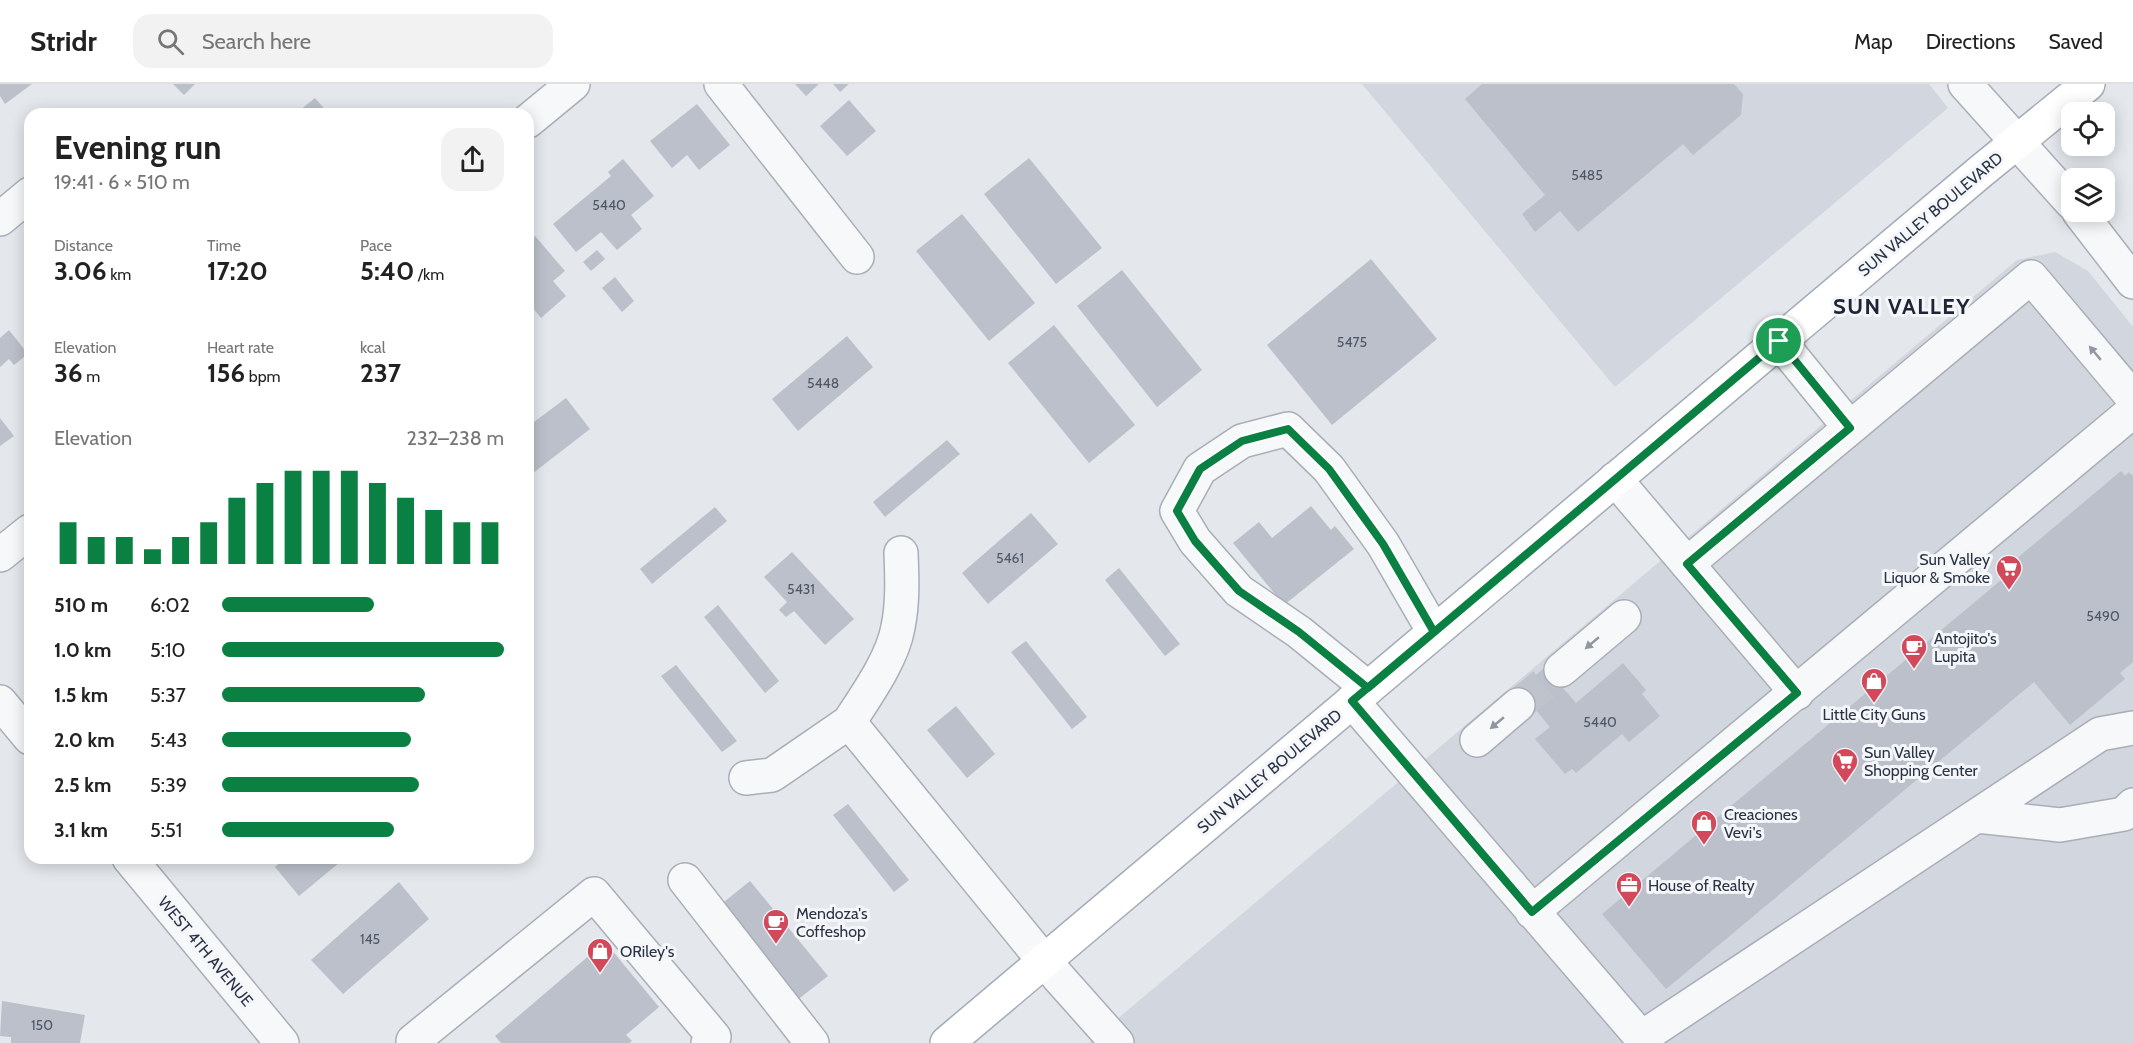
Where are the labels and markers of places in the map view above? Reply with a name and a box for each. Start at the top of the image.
pin [1753,315,1804,366]
place label: Sun Valley Liquor & Smoke [1883,550,1990,587]
supermarket icon: Sun Valley Liquor & Smoke [1994,553,2024,591]
place label: Antojito's Lupita [1934,629,1997,666]
cafe icon: Antojito's Lupita [1899,632,1929,670]
shop icon: Little City Guns [1859,666,1889,704]
place label: Little City Guns [1822,705,1926,724]
place label: Sun Valley Shopping Center [1864,743,1979,780]
supermarket icon: Sun Valley Shopping Center [1830,746,1860,784]
place label: Creaciones Vevi's [1724,805,1798,842]
shop icon: Creaciones Vevi's [1689,808,1719,846]
office icon: House of Realty [1614,870,1644,908]
place label: House of Realty [1648,876,1755,895]
place label: Mendoza's Coffeshop [796,904,868,941]
cafe icon: Mendoza's Coffeshop [761,907,791,945]
shop icon: ORiley's [585,936,615,974]
place label: ORiley's [620,942,675,961]

